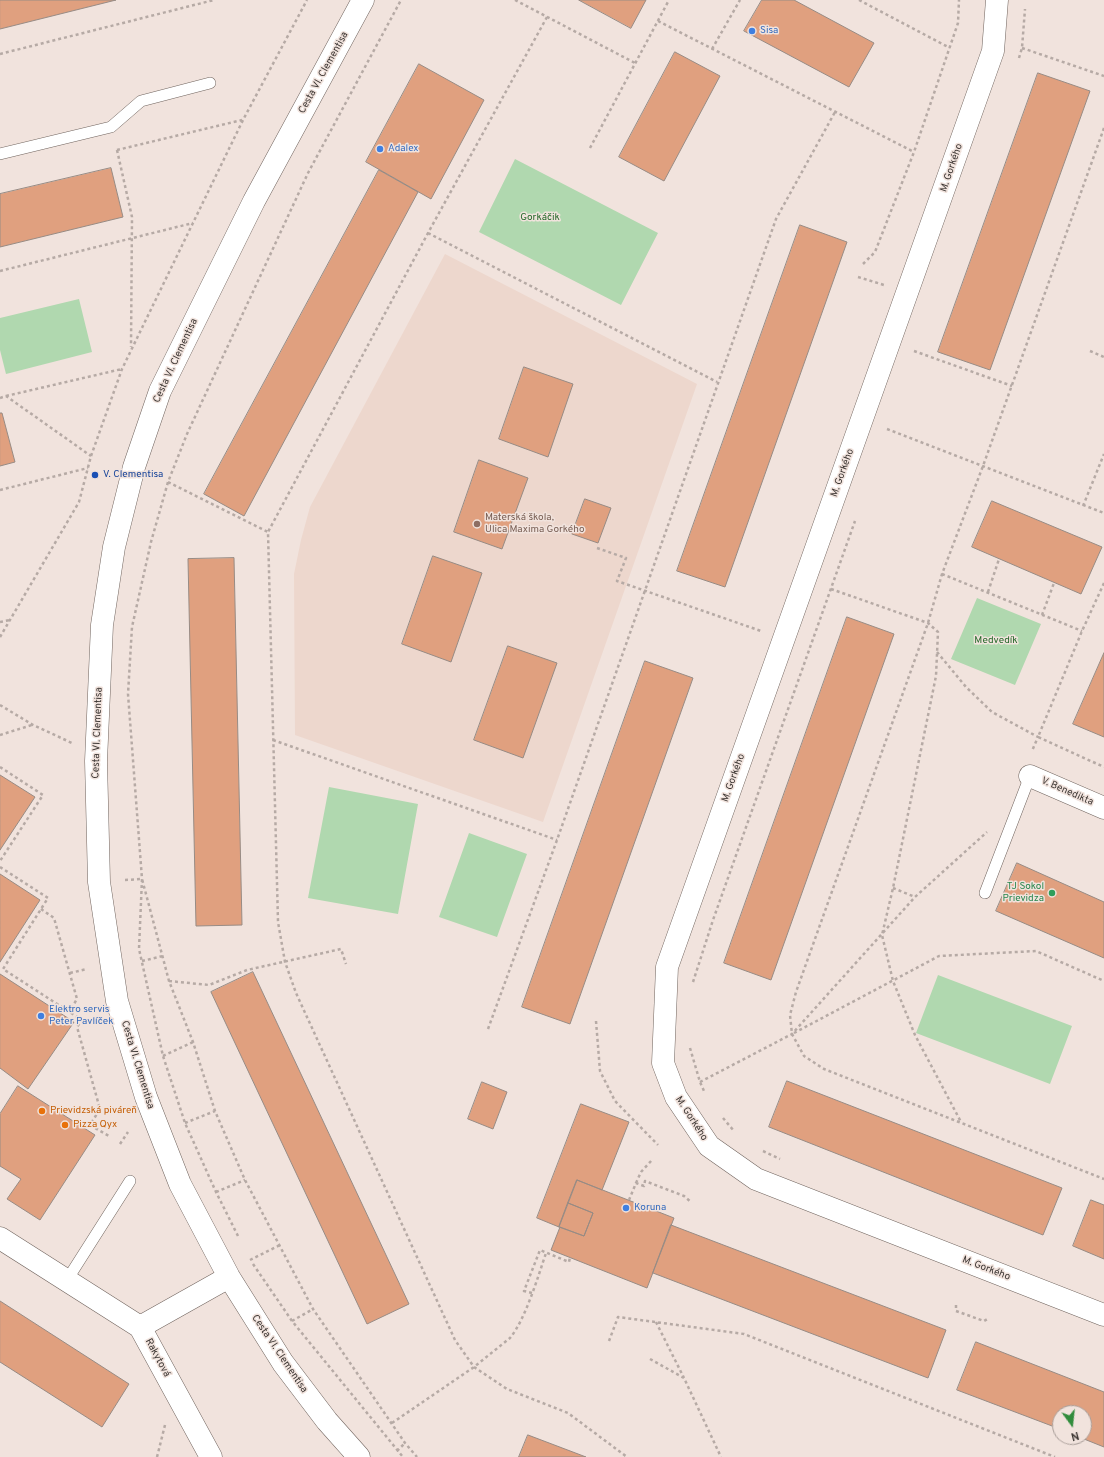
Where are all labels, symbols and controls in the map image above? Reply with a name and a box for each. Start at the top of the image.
place label: Sisa [760,25,778,37]
marker: Sisa [747,26,757,36]
street label: Cesta Vl. Clementisa [297,30,351,116]
street label: M. Gorkého [938,142,966,194]
place label: Adalex [388,143,418,155]
marker: Adalex [375,144,385,154]
park label: Gorkáčik [520,212,560,224]
street label: Cesta Vl. Clementisa [151,317,201,405]
street label: M. Gorkého [829,447,857,499]
place label: V. Clementisa [103,469,163,481]
marker: V. Clementisa [90,470,100,480]
place label: Materská škola, Ulica Maxima Gorkého [485,512,585,536]
marker: Materská škola, Ulica Maxima Gorkého [472,519,482,529]
park label: Medvedík [974,635,1018,647]
street label: Cesta Vl. Clementisa [90,687,106,779]
street label: M. Gorkého [720,752,748,804]
street label: V. Benedikta [1039,775,1095,809]
place label: TJ Sokol Prievidza [1003,881,1044,904]
marker: TJ Sokol Prievidza [1047,888,1057,898]
place label: Elektro servis Peter Pavlíček [49,1004,113,1028]
marker: Elektro servis Peter Pavlíček [36,1011,46,1021]
street label: Cesta Vl. Clementisa [118,1019,156,1111]
street label: M. Gorkého [672,1095,710,1143]
place label: Prievidzská piváreň [50,1105,137,1117]
marker: Prievidzská piváreň [37,1106,47,1116]
place label: Pizza Qyx [73,1119,117,1131]
marker: Pizza Qyx [60,1120,70,1130]
place label: Koruna [634,1202,666,1214]
marker: Koruna [621,1203,631,1213]
street label: M. Gorkého [960,1254,1012,1284]
street label: Cesta Vl. Clementisa [248,1313,310,1395]
street label: Rakytová [142,1337,172,1379]
north arrow [1052,1405,1092,1445]
text: N [1069,1428,1080,1443]

